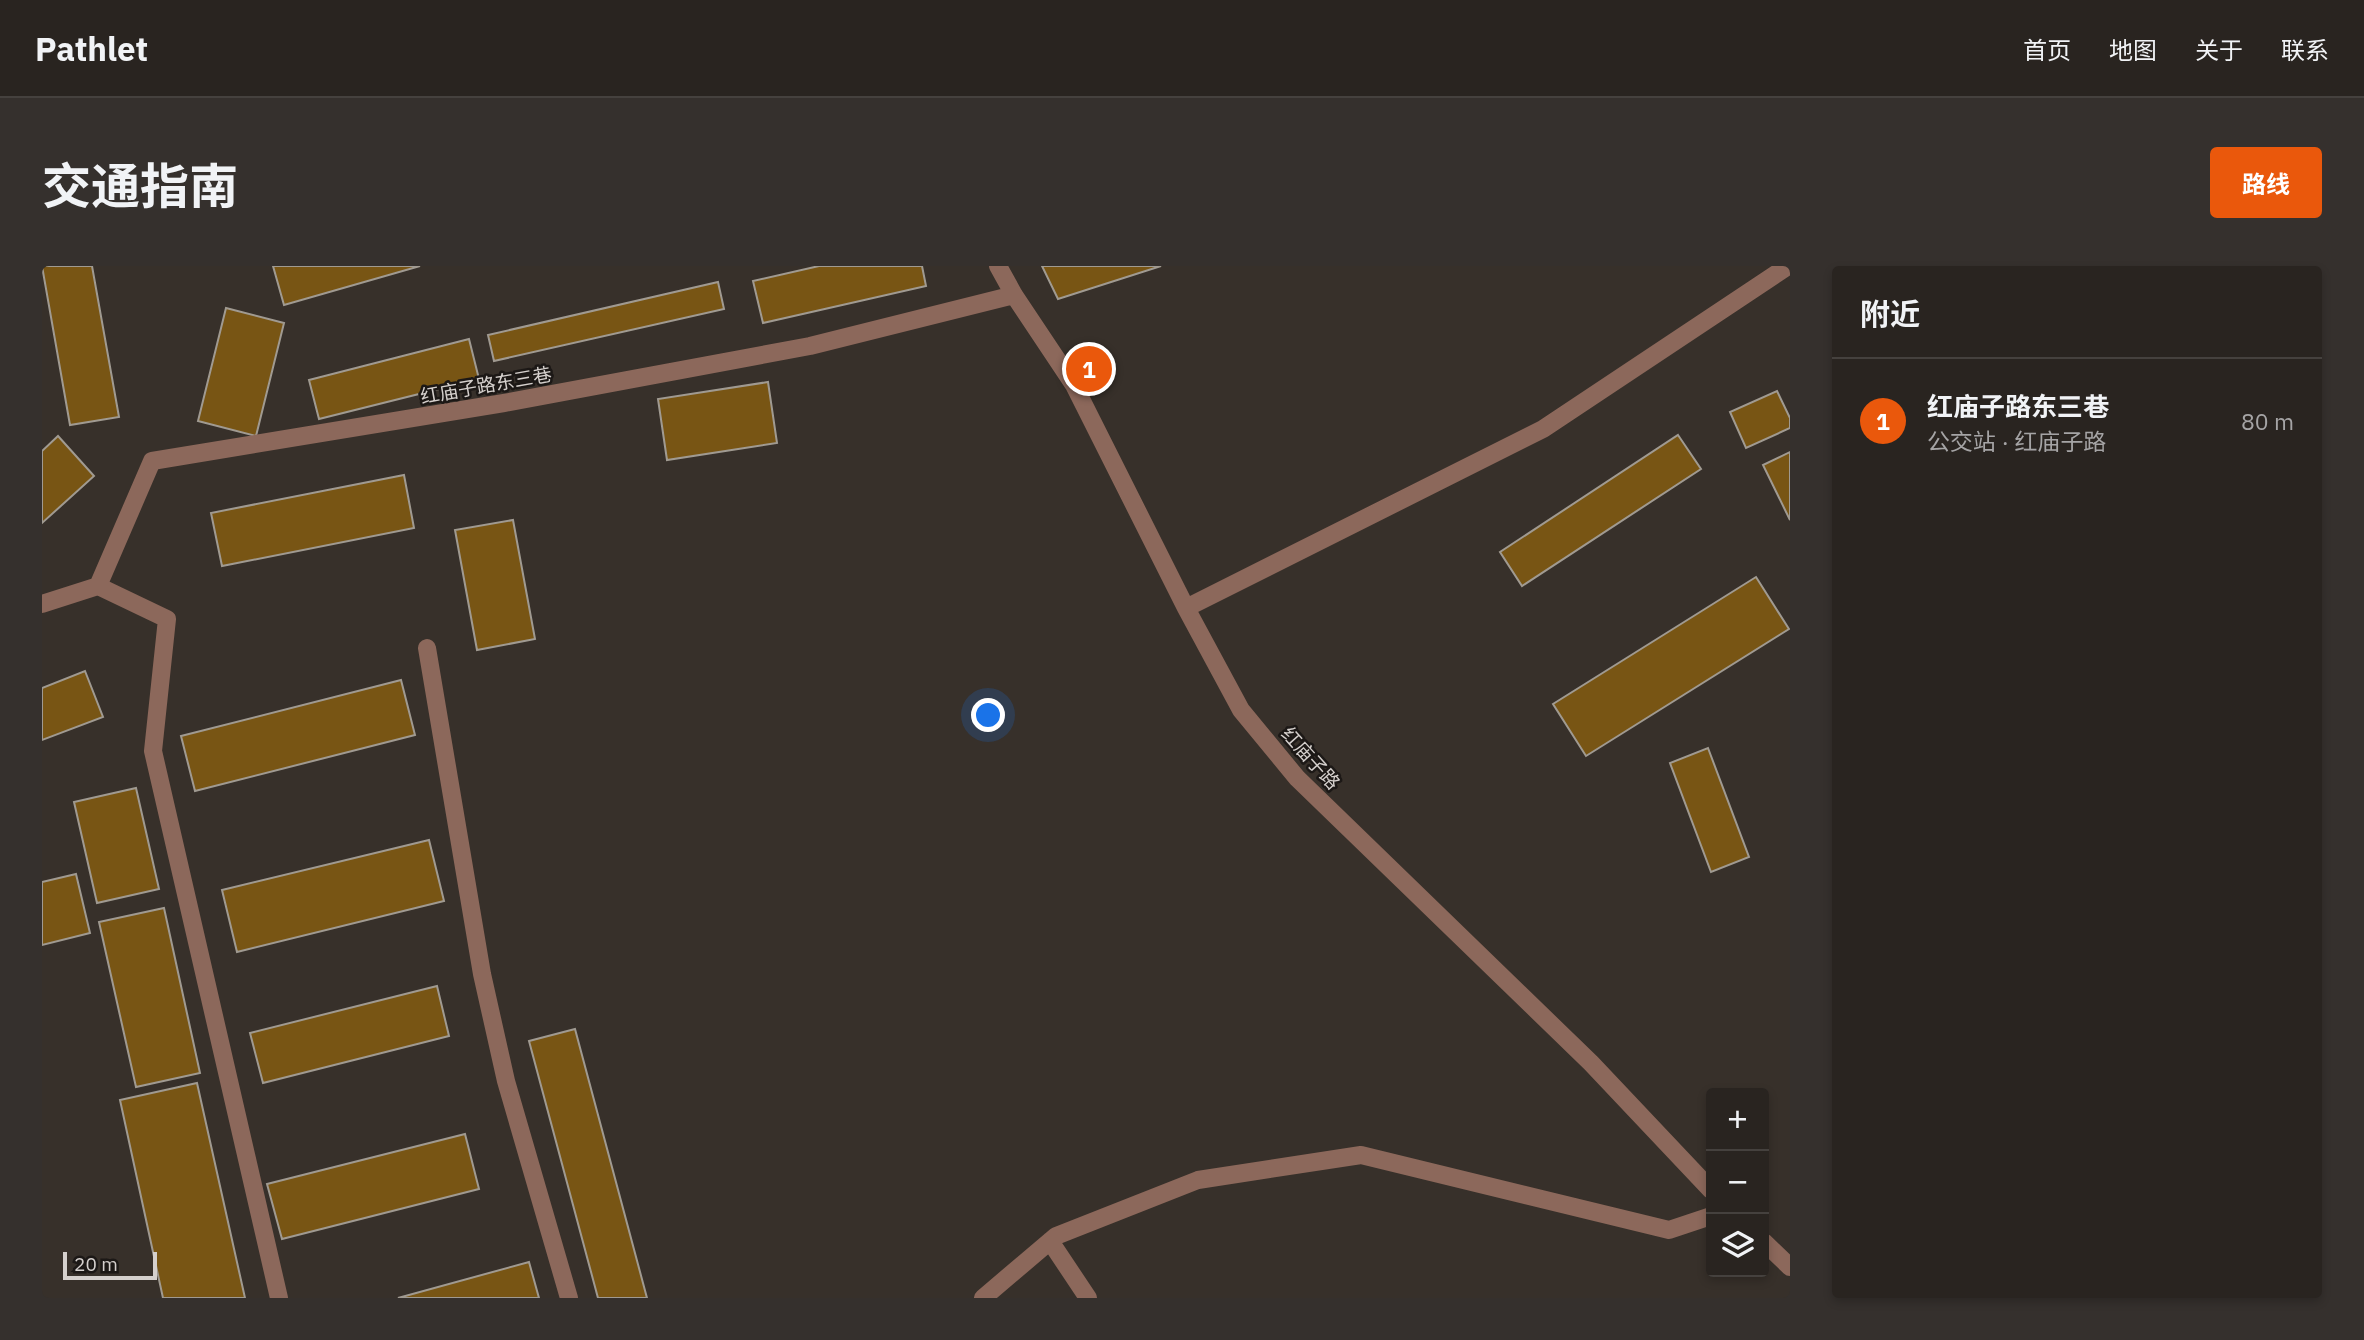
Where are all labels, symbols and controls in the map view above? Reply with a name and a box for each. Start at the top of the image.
text: Pathlet [35,27,148,70]
text: 首页 [2023,34,2071,66]
text: 地图 [2109,34,2157,66]
text: 关于 [2195,34,2243,66]
text: 联系 [2281,34,2329,66]
button: 路线 [2210,147,2322,218]
text: 交通指南 [42,154,238,217]
text: 附近 [1860,294,1920,333]
pin: 1 [1066,343,1112,395]
street label: 红庙子路东三巷 [418,362,554,408]
text: 红庙子路东三巷 [1927,389,2109,423]
text: 1 [1876,406,1890,436]
text: 80 m [2241,406,2294,436]
text: 公交站 · 红庙子路 [1927,426,2106,456]
your location [971,698,1005,732]
street label: 红庙子路 [1277,722,1345,794]
map controls [1706,1088,1769,1277]
button: + [1706,1088,1769,1151]
button: − [1706,1151,1769,1214]
button: layers [1706,1214,1769,1277]
scale bar [63,1249,158,1281]
text: 20 m [74,1252,118,1276]

